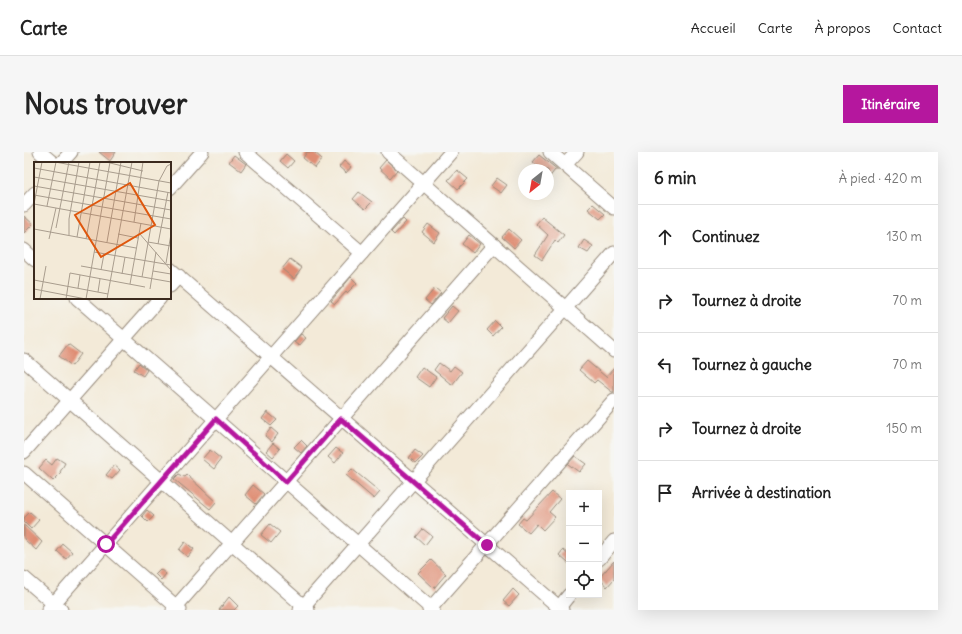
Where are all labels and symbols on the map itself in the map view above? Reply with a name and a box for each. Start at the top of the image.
inset map [34,162,171,299]
north arrow [518,164,554,200]
route start [97,535,115,553]
route end [478,536,496,554]

